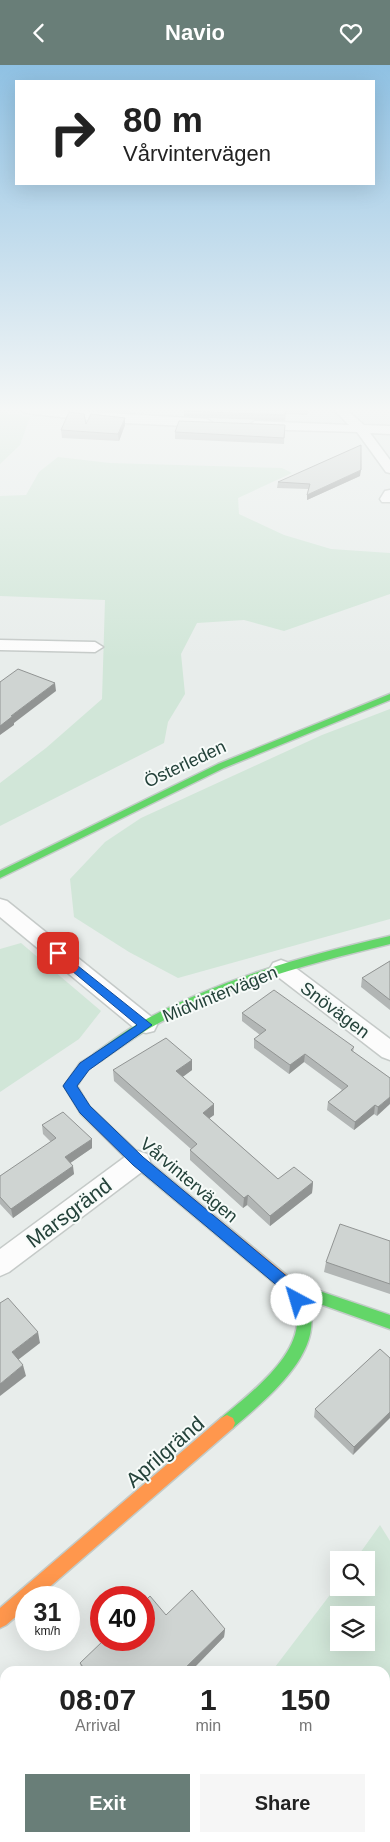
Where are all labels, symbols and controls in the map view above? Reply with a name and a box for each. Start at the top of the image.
icon: back [25,19,53,47]
icon: heart [337,19,365,47]
text: Navio [165,20,225,45]
icon: right [40,100,105,165]
text: 80 m [123,100,203,139]
text: Vårvintervägen [123,141,271,166]
street label: Österleden [141,736,229,792]
pin [37,932,79,974]
icon: arrive [44,939,72,967]
street label: Midvintervägen [160,962,280,1026]
street label: Snövägen [297,978,373,1042]
street label: Vårvintervägen [136,1133,242,1227]
street label: Marsgränd [22,1173,116,1252]
position arrow [270,1273,322,1325]
street label: Aprilgränd [121,1412,208,1492]
map controls [330,1551,375,1651]
button: search [330,1551,375,1596]
speed limit sign: 40 [90,1586,155,1651]
text: 31 [34,1598,61,1626]
button: layers [330,1606,375,1651]
text: km/h [34,1624,61,1638]
text: 08:07 [59,1683,136,1716]
text: 1 [200,1683,217,1716]
text: 150 [281,1683,331,1716]
text: Arrival [75,1717,120,1734]
text: min [195,1717,221,1734]
text: m [299,1717,312,1734]
button: Exit [25,1774,190,1832]
button: Share [200,1774,365,1832]

